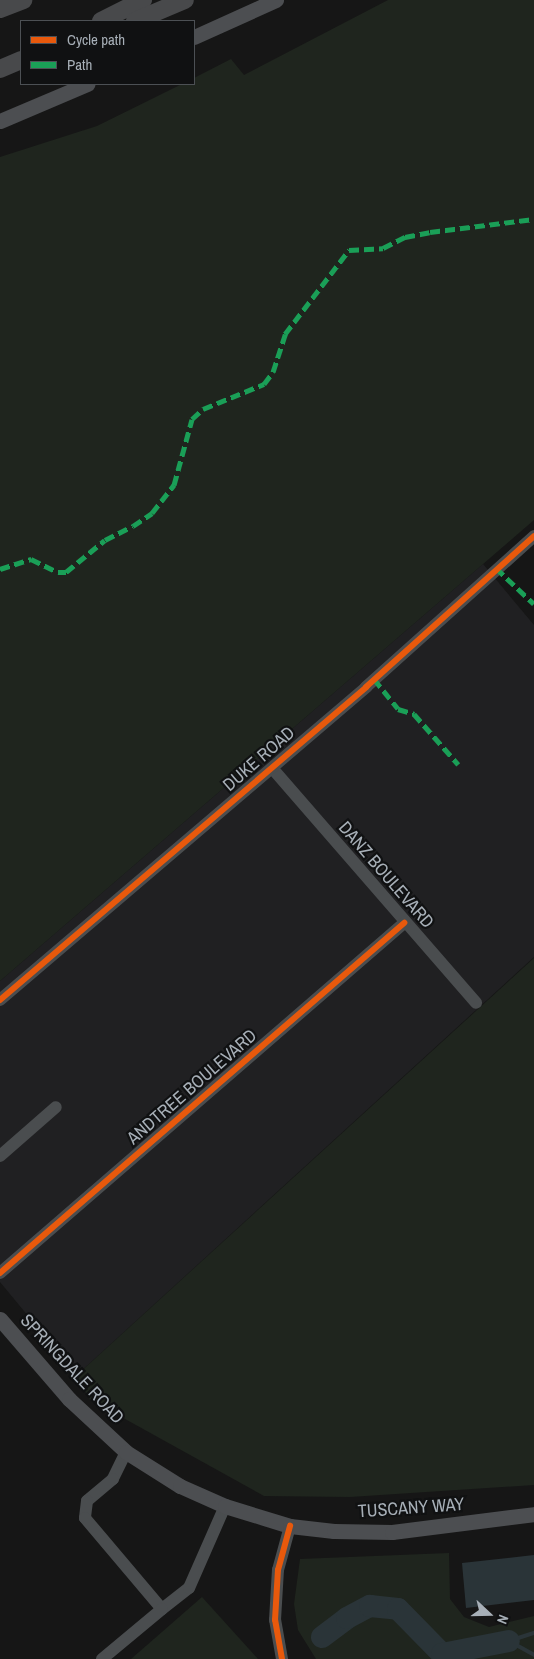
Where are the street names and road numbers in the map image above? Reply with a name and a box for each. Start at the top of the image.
street label: DUKE ROAD [219,722,299,796]
street label: DANZ BOULEVARD [334,817,438,933]
street label: ANDTREE BOULEVARD [123,1025,261,1149]
street label: SPRINGDALE ROAD [16,1310,128,1428]
street label: TUSCANY WAY [357,1494,465,1522]

